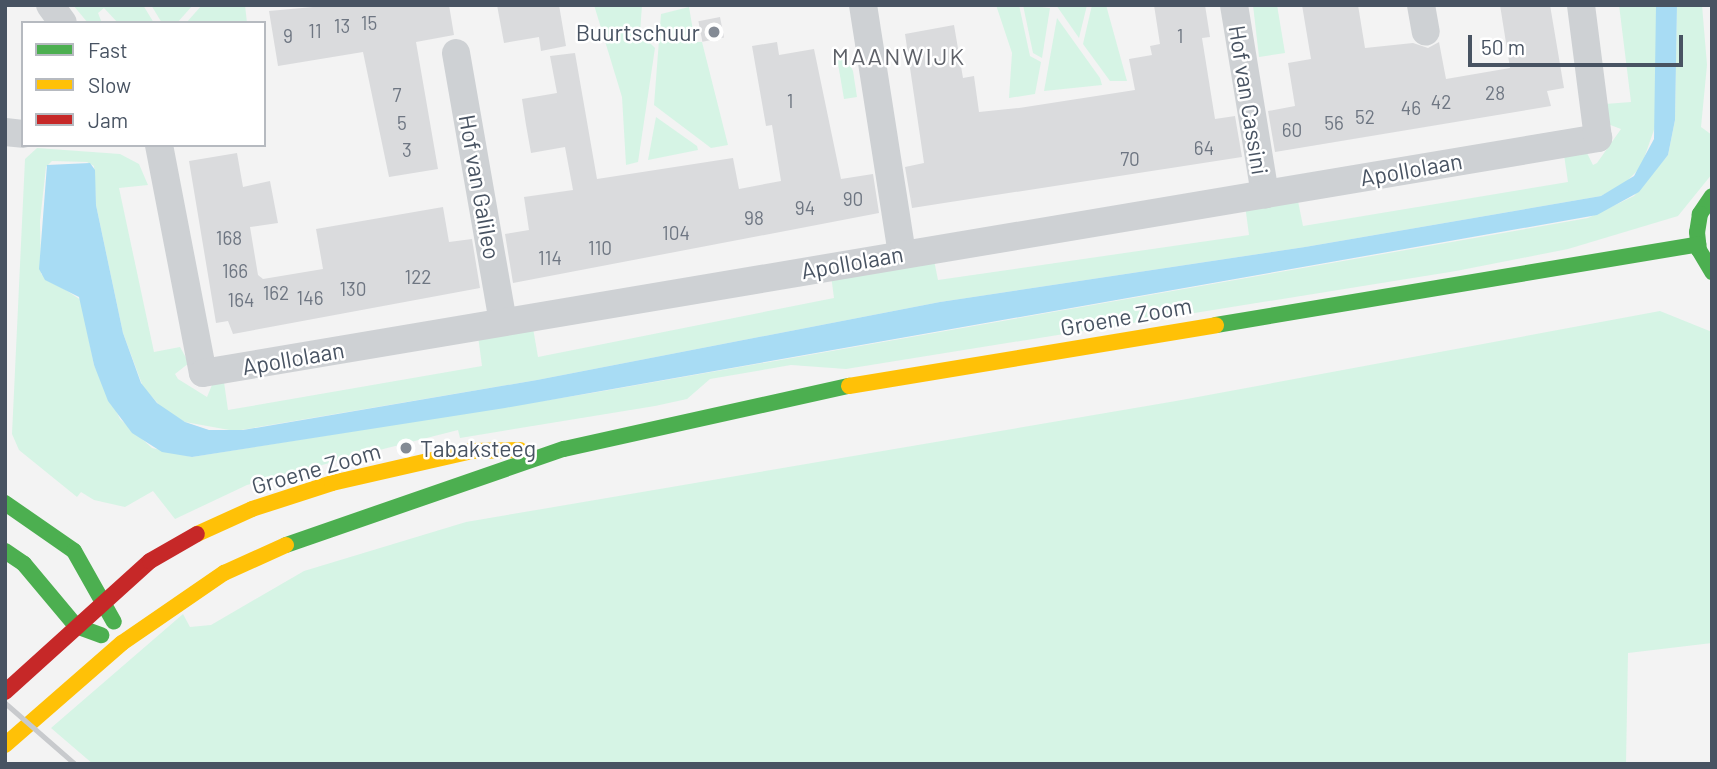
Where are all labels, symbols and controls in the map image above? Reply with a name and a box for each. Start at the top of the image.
house number: 15 [361,12,377,34]
house number: 13 [334,15,350,37]
place label: Buurtschuur [576,18,700,46]
house number: 11 [308,20,322,42]
legend [21,21,266,147]
scale bar [1472,21,1687,65]
street label: Hof van Cassini [1224,23,1274,177]
marker: Buurtschuur [706,24,722,40]
house number: 9 [283,25,293,47]
house number: 1 [1177,25,1183,47]
text: 50 m [1481,34,1525,59]
text: Fast [88,37,128,62]
district label: MAANWIJK [833,42,965,70]
text: Slow [88,72,131,97]
house number: 28 [1485,82,1505,104]
house number: 7 [393,84,401,106]
house number: 1 [787,90,793,112]
house number: 42 [1431,91,1451,113]
house number: 46 [1401,97,1421,119]
house number: 52 [1355,106,1375,128]
text: Jam [88,107,128,132]
house number: 5 [397,112,407,134]
street label: Hof van Galileo [454,112,506,262]
house number: 56 [1324,112,1344,134]
house number: 60 [1282,119,1302,141]
house number: 64 [1194,137,1214,159]
house number: 3 [402,139,412,161]
street label: Apollolaan [1358,146,1464,192]
house number: 70 [1120,148,1140,170]
house number: 90 [843,188,863,210]
house number: 94 [795,197,815,219]
house number: 98 [744,207,764,229]
house number: 104 [662,222,690,244]
house number: 168 [216,227,242,249]
house number: 110 [588,237,612,259]
street label: Apollolaan [799,239,905,285]
house number: 114 [538,247,562,269]
house number: 166 [222,260,248,282]
house number: 122 [404,266,432,288]
house number: 130 [339,278,367,300]
house number: 162 [263,282,289,304]
house number: 146 [297,287,323,309]
house number: 164 [228,289,254,311]
street label: Groene Zoom [1058,291,1194,341]
street label: Apollolaan [240,335,346,381]
place label: Tabaksteeg [420,434,536,462]
street label: Groene Zoom [248,436,384,500]
marker: Tabaksteeg [398,440,414,456]

